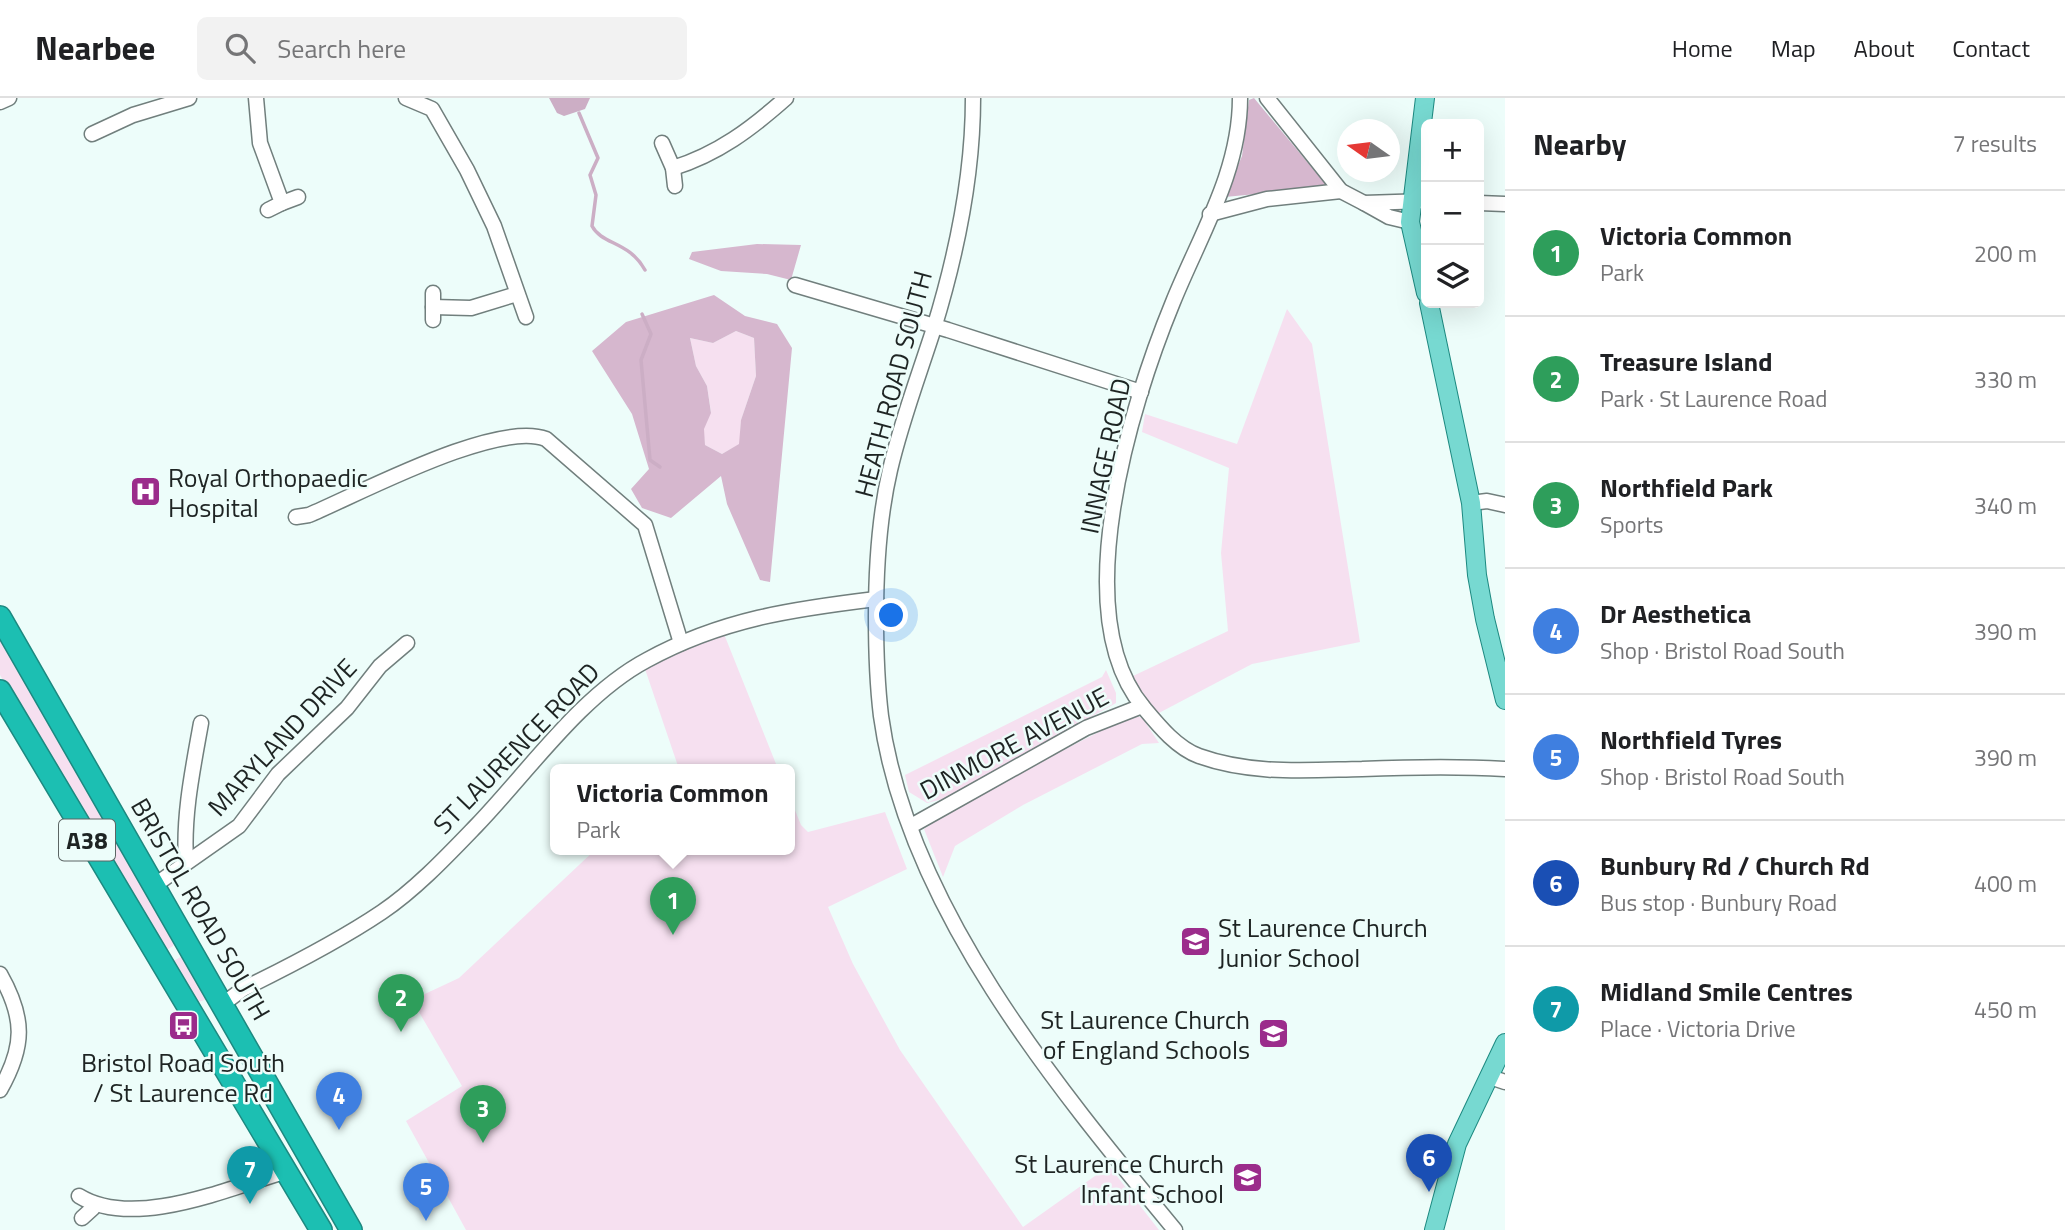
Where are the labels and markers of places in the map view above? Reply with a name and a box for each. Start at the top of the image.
place label: Royal Orthopaedic Hospital [168,458,368,527]
hospital icon: Royal Orthopaedic Hospital [128,475,162,509]
pin: 1 [650,877,696,935]
place label: St Laurence Church Junior School [1218,908,1428,977]
school or university icon: St Laurence Church Junior School [1178,925,1212,959]
pin: 2 [378,974,424,1032]
place label: St Laurence Church of England Schools [1040,1000,1250,1069]
bus stop icon: Bristol Road South / St Laurence Rd [166,1009,200,1043]
school or university icon: St Laurence Church of England Schools [1256,1017,1290,1051]
place label: Bristol Road South / St Laurence Rd [81,1043,285,1112]
pin: 4 [316,1072,362,1130]
pin: 3 [460,1085,506,1143]
pin: 6 [1406,1134,1452,1192]
place label: St Laurence Church Infant School [1014,1144,1224,1213]
pin: 7 [227,1146,273,1204]
school or university icon: St Laurence Church Infant School [1230,1161,1264,1195]
pin: 5 [403,1163,449,1221]

